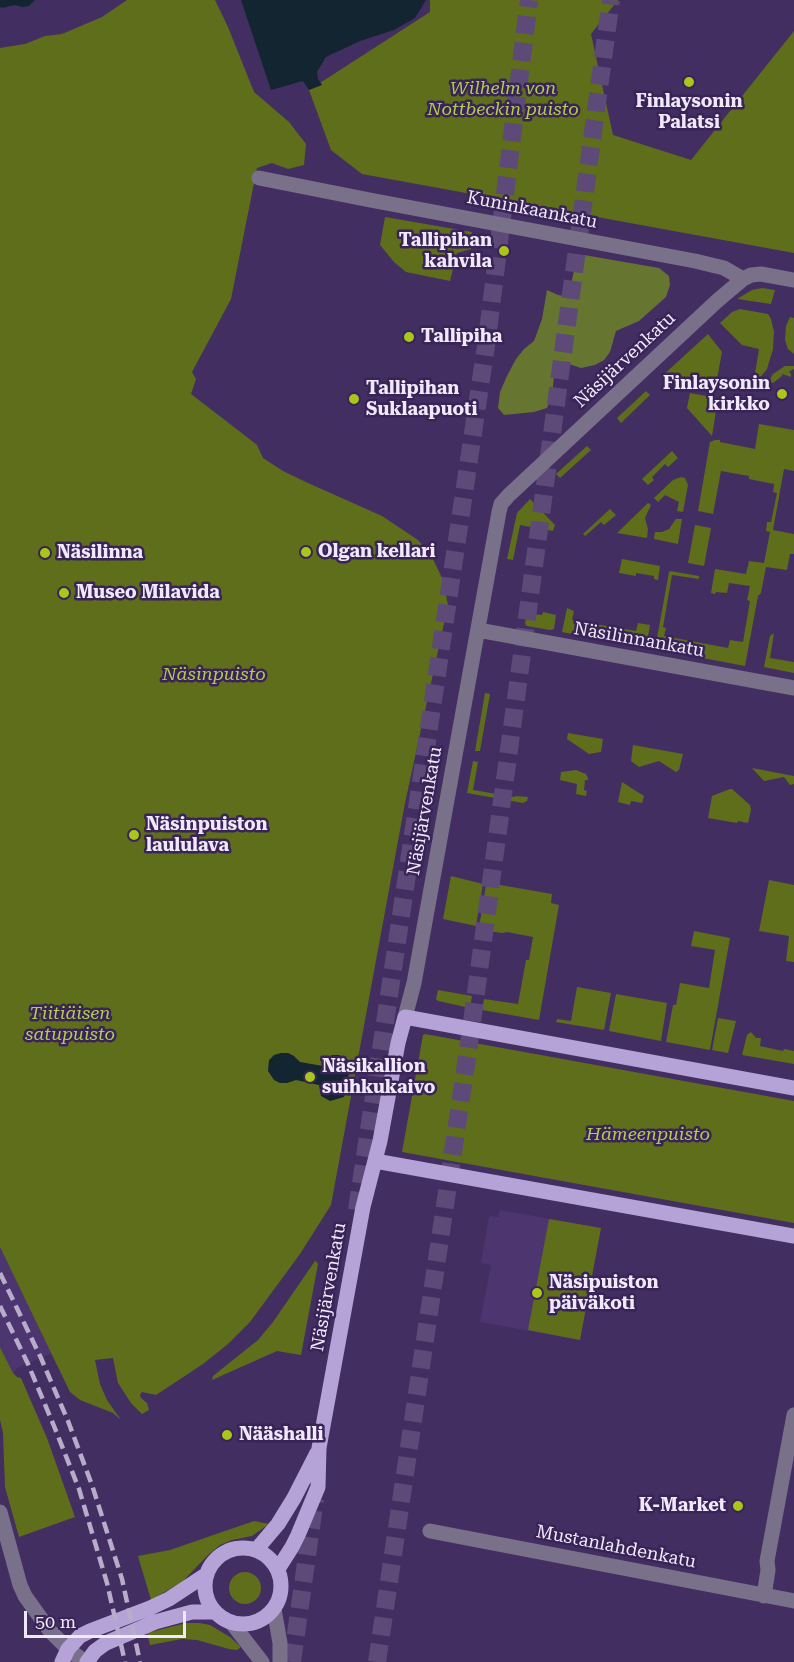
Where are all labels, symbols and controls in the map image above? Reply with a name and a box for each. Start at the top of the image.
marker: Finlaysonin Palatsi [682,75,696,89]
park label: Wilhelm von Nottbeckin puisto [427,78,579,121]
place label: Finlaysonin Palatsi [636,91,742,134]
street label: Kuninkaankatu [465,187,599,233]
place label: Tallipihan kahvila [399,230,492,272]
marker: Tallipihan kahvila [497,244,511,258]
street label: Näsijärvenkatu [570,308,680,412]
place label: Tallipiha [421,326,502,348]
marker: Tallipiha [402,330,416,344]
place label: Finlaysonin kirkko [663,373,770,416]
place label: Tallipihan Suklaapuoti [366,378,477,420]
marker: Finlaysonin kirkko [775,387,789,401]
marker: Tallipihan Suklaapuoti [347,392,361,406]
place label: Olgan kellari [318,541,435,563]
place label: Näsilinna [57,542,143,564]
marker: Olgan kellari [299,545,313,559]
marker: Näsilinna [38,546,52,560]
place label: Museo Milavida [76,582,220,604]
marker: Museo Milavida [57,586,71,600]
street label: Näsilinnankatu [572,618,706,662]
park label: Näsinpuisto [162,664,266,686]
street label: Näsijärvenkatu [403,745,447,877]
place label: Näsinpuiston laululava [146,814,268,856]
marker: Näsinpuiston laululava [127,828,141,842]
park label: Tiitiäisen satupuisto [25,1003,115,1046]
place label: Näsikallion suihkukaivo [322,1056,435,1098]
marker: Näsikallion suihkukaivo [303,1070,317,1084]
park label: Hämeenpuisto [586,1124,710,1146]
street label: Näsijärvenkatu [307,1221,351,1353]
place label: Näsipuiston päiväkoti [549,1272,659,1314]
marker: Näsipuiston päiväkoti [530,1286,544,1300]
place label: Nääshalli [239,1424,323,1446]
marker: Nääshalli [220,1428,234,1442]
place label: K-Market [639,1495,726,1517]
marker: K-Market [731,1499,745,1513]
street label: Mustanlahdenkatu [534,1521,698,1573]
scale bar [27,1599,189,1637]
text: 50 m [35,1611,76,1632]

